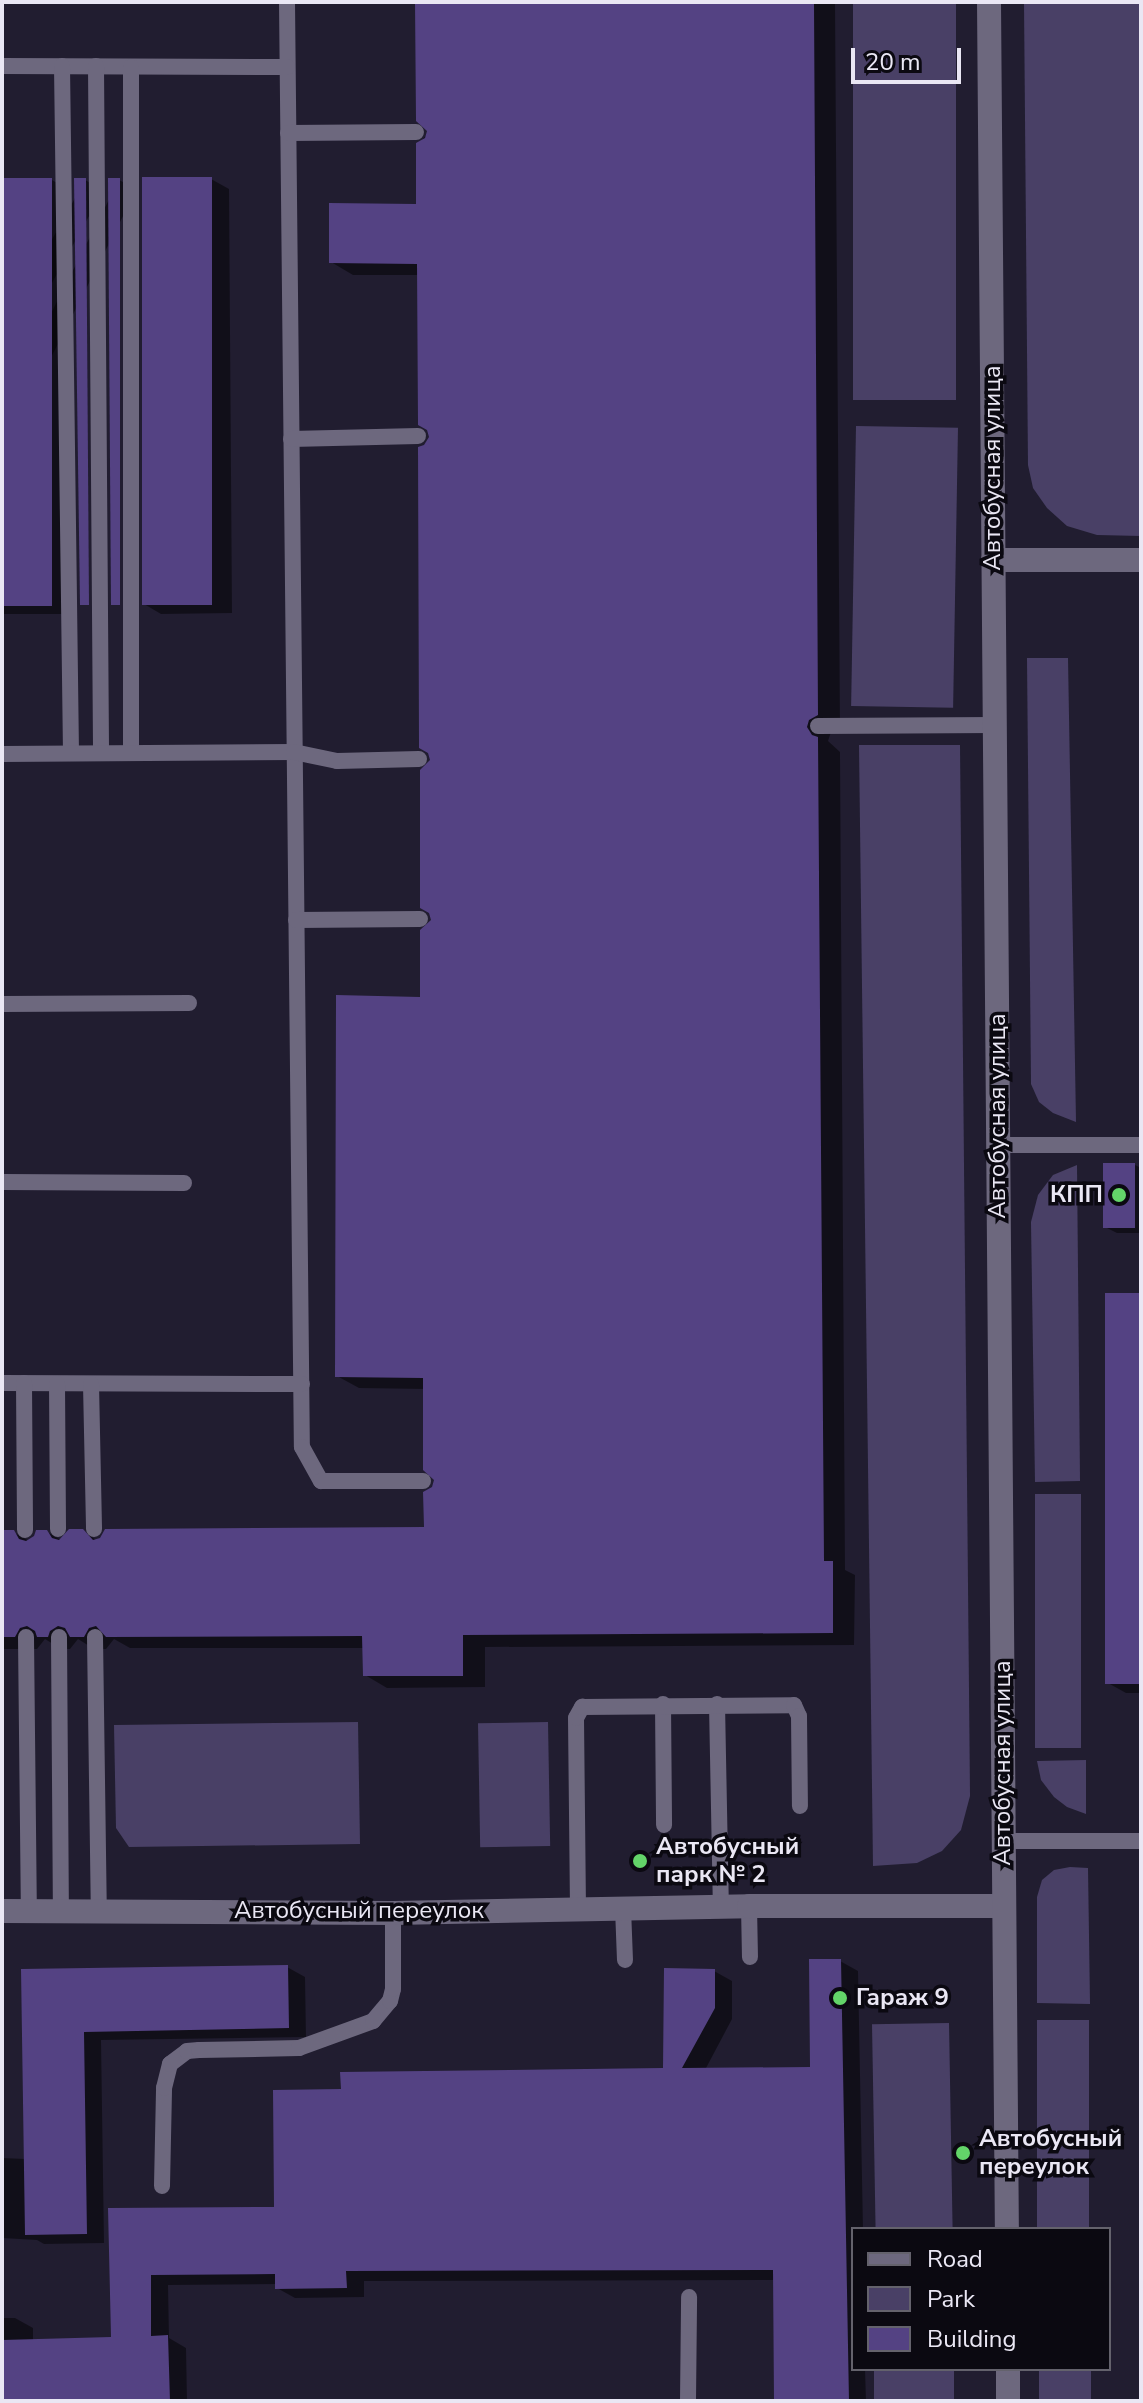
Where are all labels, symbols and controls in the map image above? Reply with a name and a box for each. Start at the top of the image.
scale bar [855,32,965,82]
text: 20 m [865,46,921,78]
street label: Автобусная улица [979,365,1007,571]
street label: Автобусная улица [984,1013,1012,1219]
place label: КПП [1050,1181,1103,1209]
marker: КПП [1110,1186,1128,1204]
street label: Автобусная улица [989,1660,1017,1866]
place label: Автобусный парк № 2 [656,1833,799,1889]
marker: Автобусный парк № 2 [631,1852,649,1870]
street label: Автобусный переулок [234,1897,484,1925]
place label: Гараж 9 [856,1984,949,2012]
marker: Гараж 9 [831,1989,849,2007]
place label: Автобусный переулок [979,2125,1122,2181]
marker: Автобусный переулок [954,2144,972,2162]
legend [851,2227,1111,2371]
text: Road [927,2243,983,2275]
text: Park [927,2283,975,2315]
text: Building [927,2323,1017,2355]

